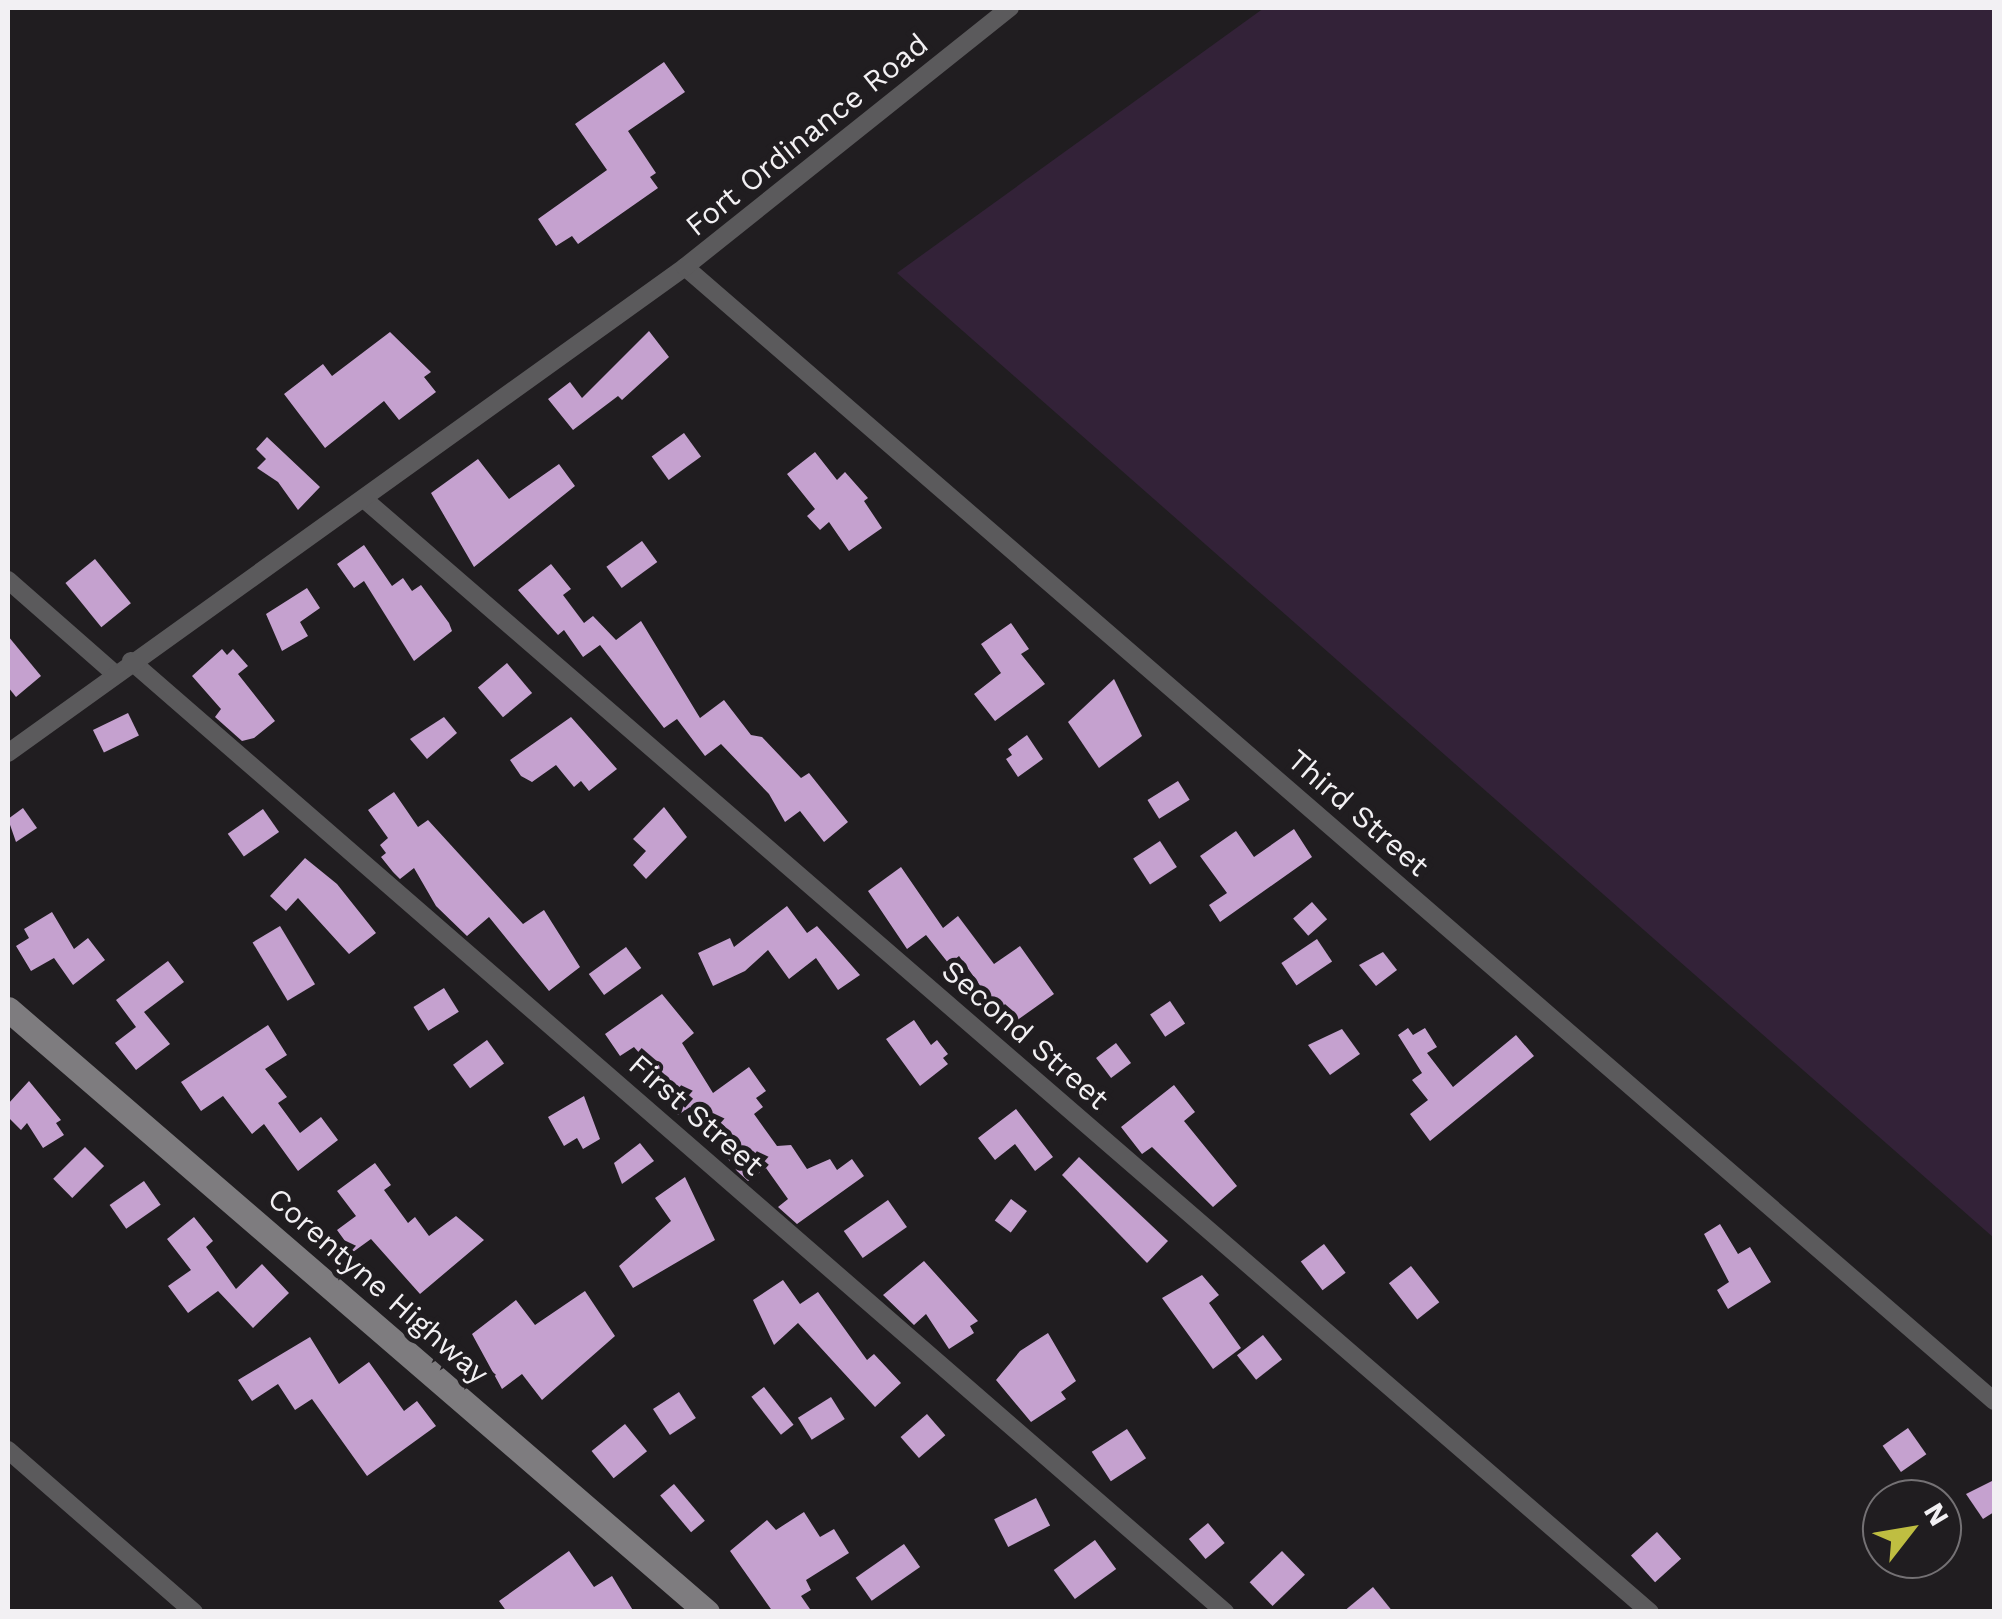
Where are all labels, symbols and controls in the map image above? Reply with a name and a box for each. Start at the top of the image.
street label: Fort Ordinance Road [679,26,935,244]
street label: Third Street [1280,742,1436,884]
street label: Second Street [934,953,1116,1117]
street label: First Street [621,1047,771,1183]
street label: Corentyne Highway [260,1180,496,1392]
north arrow [1862,1479,1962,1579]
text: N [1917,1497,1956,1532]

